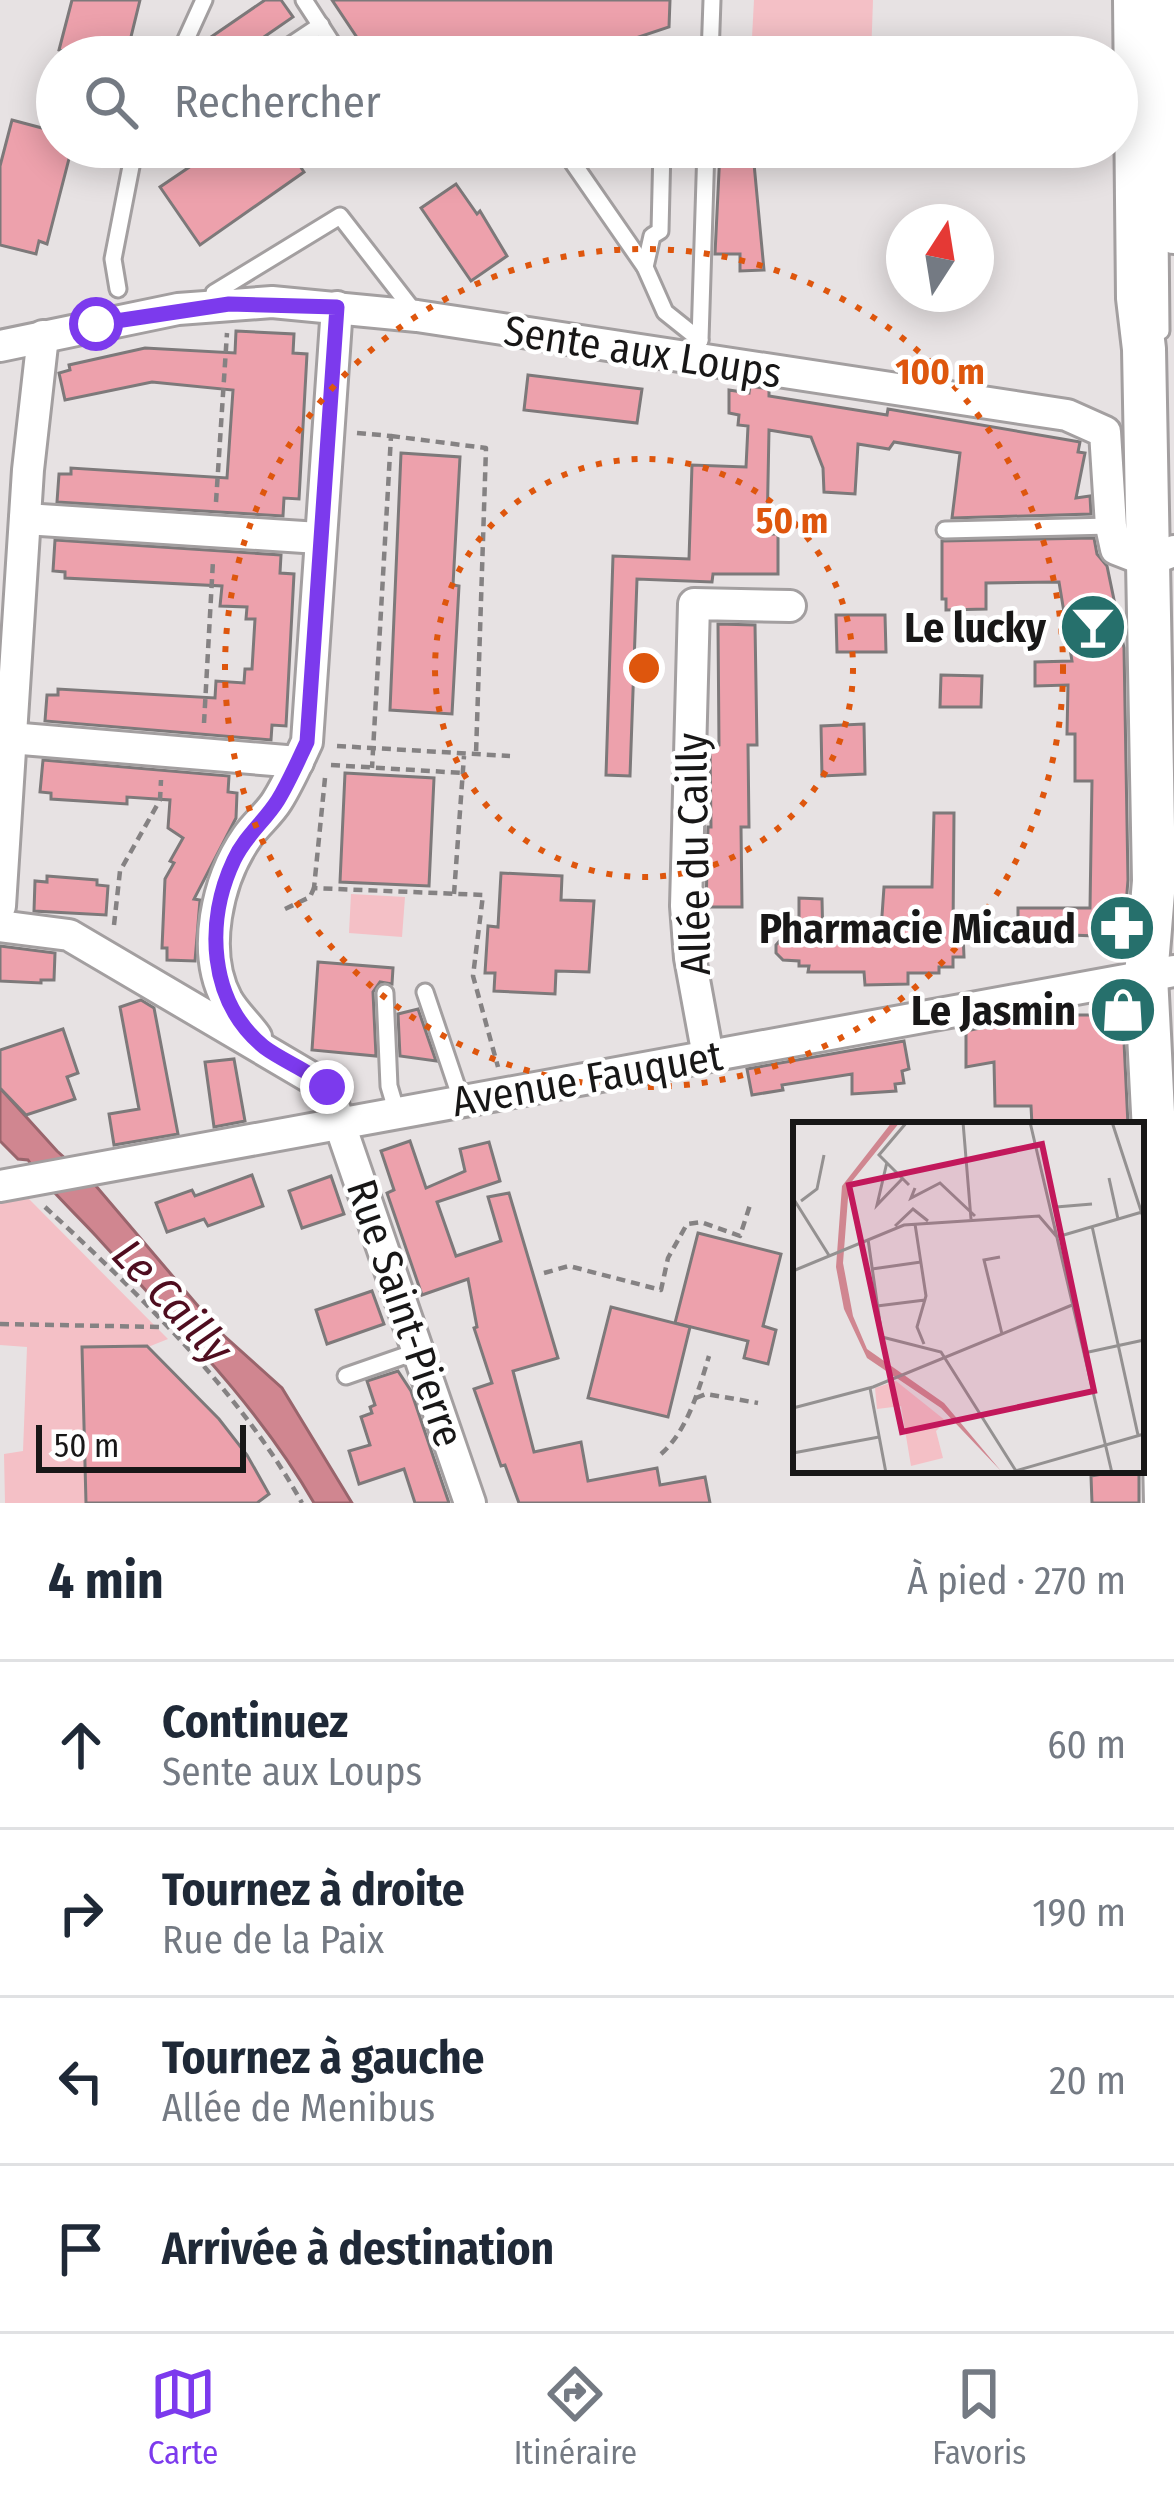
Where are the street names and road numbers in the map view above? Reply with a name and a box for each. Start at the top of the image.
street label: Sente aux Loups [501,305,785,399]
street label: Allée du Cailly [667,732,721,976]
street label: Avenue Fauquet [448,1031,726,1127]
street label: Rue Saint-Pierre [336,1173,474,1454]

